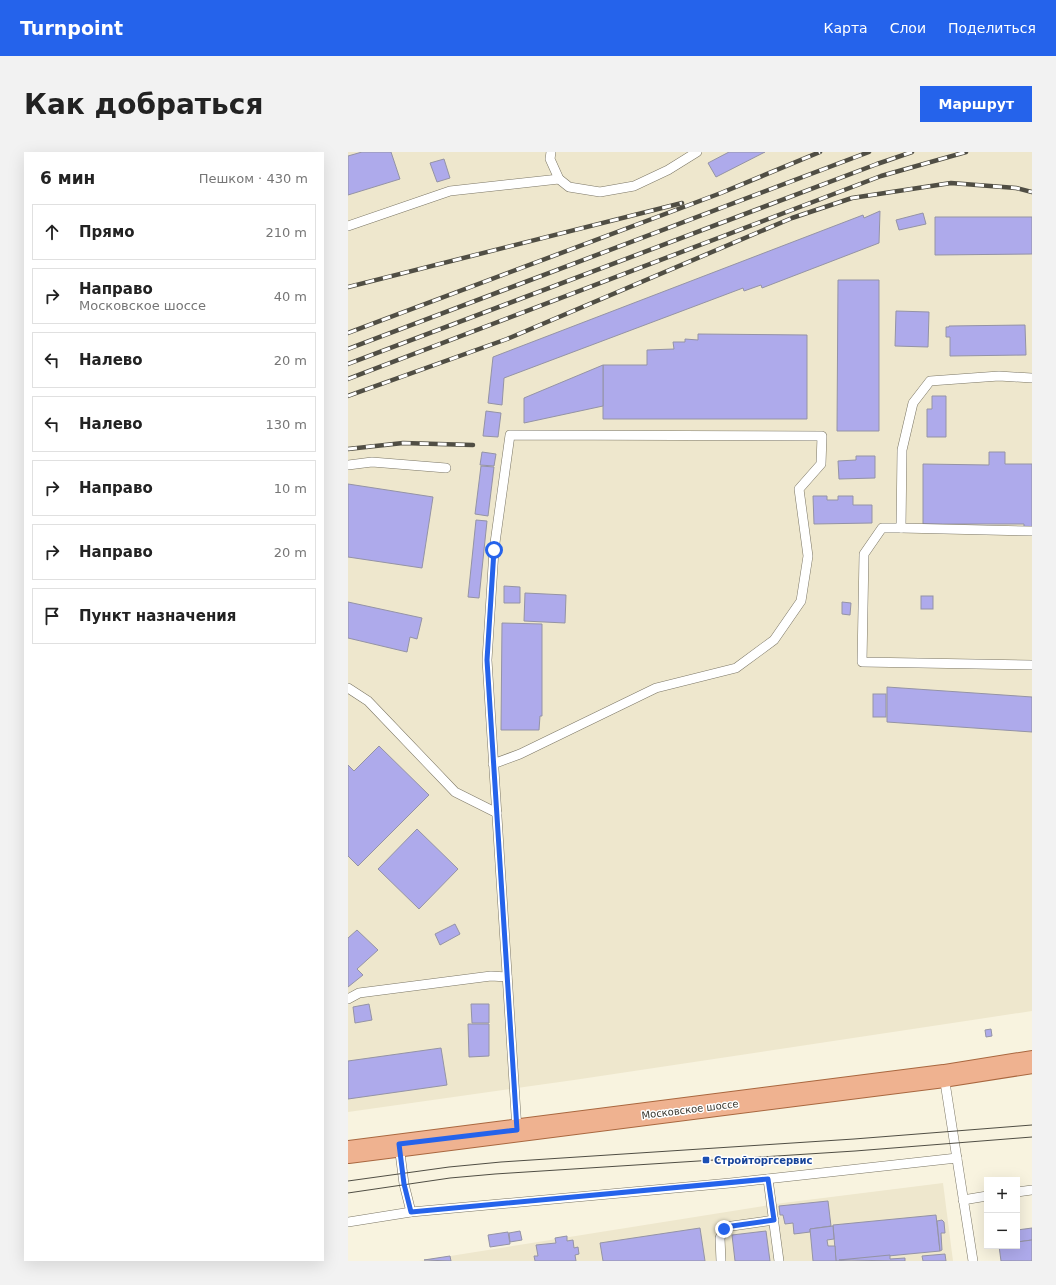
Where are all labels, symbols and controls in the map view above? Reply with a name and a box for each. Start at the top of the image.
text: Turnpoint [20,17,123,39]
text: Карта [824,20,868,36]
text: Слои [890,20,926,36]
text: Поделиться [948,20,1036,36]
button: Маршрут [920,86,1032,122]
text: Как добраться [24,88,263,121]
text: 6 мин [40,168,95,188]
text: Пешком · 430 m [199,171,308,186]
icon: ahead [41,221,63,243]
text: Прямо [79,223,135,241]
text: 210 m [265,225,307,240]
text: Направо [79,280,153,298]
icon: right [41,285,63,307]
text: 40 m [274,289,307,304]
text: Московское шоссе [79,298,206,313]
icon: left [41,349,63,371]
text: Налево [79,351,143,369]
text: 20 m [274,353,307,368]
icon: left [41,413,63,435]
text: Налево [79,415,143,433]
text: 130 m [265,417,307,432]
icon: right [41,477,63,499]
text: Направо [79,479,153,497]
text: 10 m [274,481,307,496]
icon: right [41,541,63,563]
route start [485,541,503,559]
text: Направо [79,543,153,561]
text: 20 m [274,545,307,560]
icon: arrive [41,605,63,627]
text: Пункт назначения [79,607,236,625]
street label: Московское шоссе [641,1098,739,1121]
marker: Стройторгсервис [701,1155,711,1165]
place label: Стройторгсервис [714,1155,812,1166]
map controls [984,1177,1020,1249]
button: + [984,1177,1020,1213]
button: − [984,1213,1020,1249]
route end [715,1220,733,1238]

